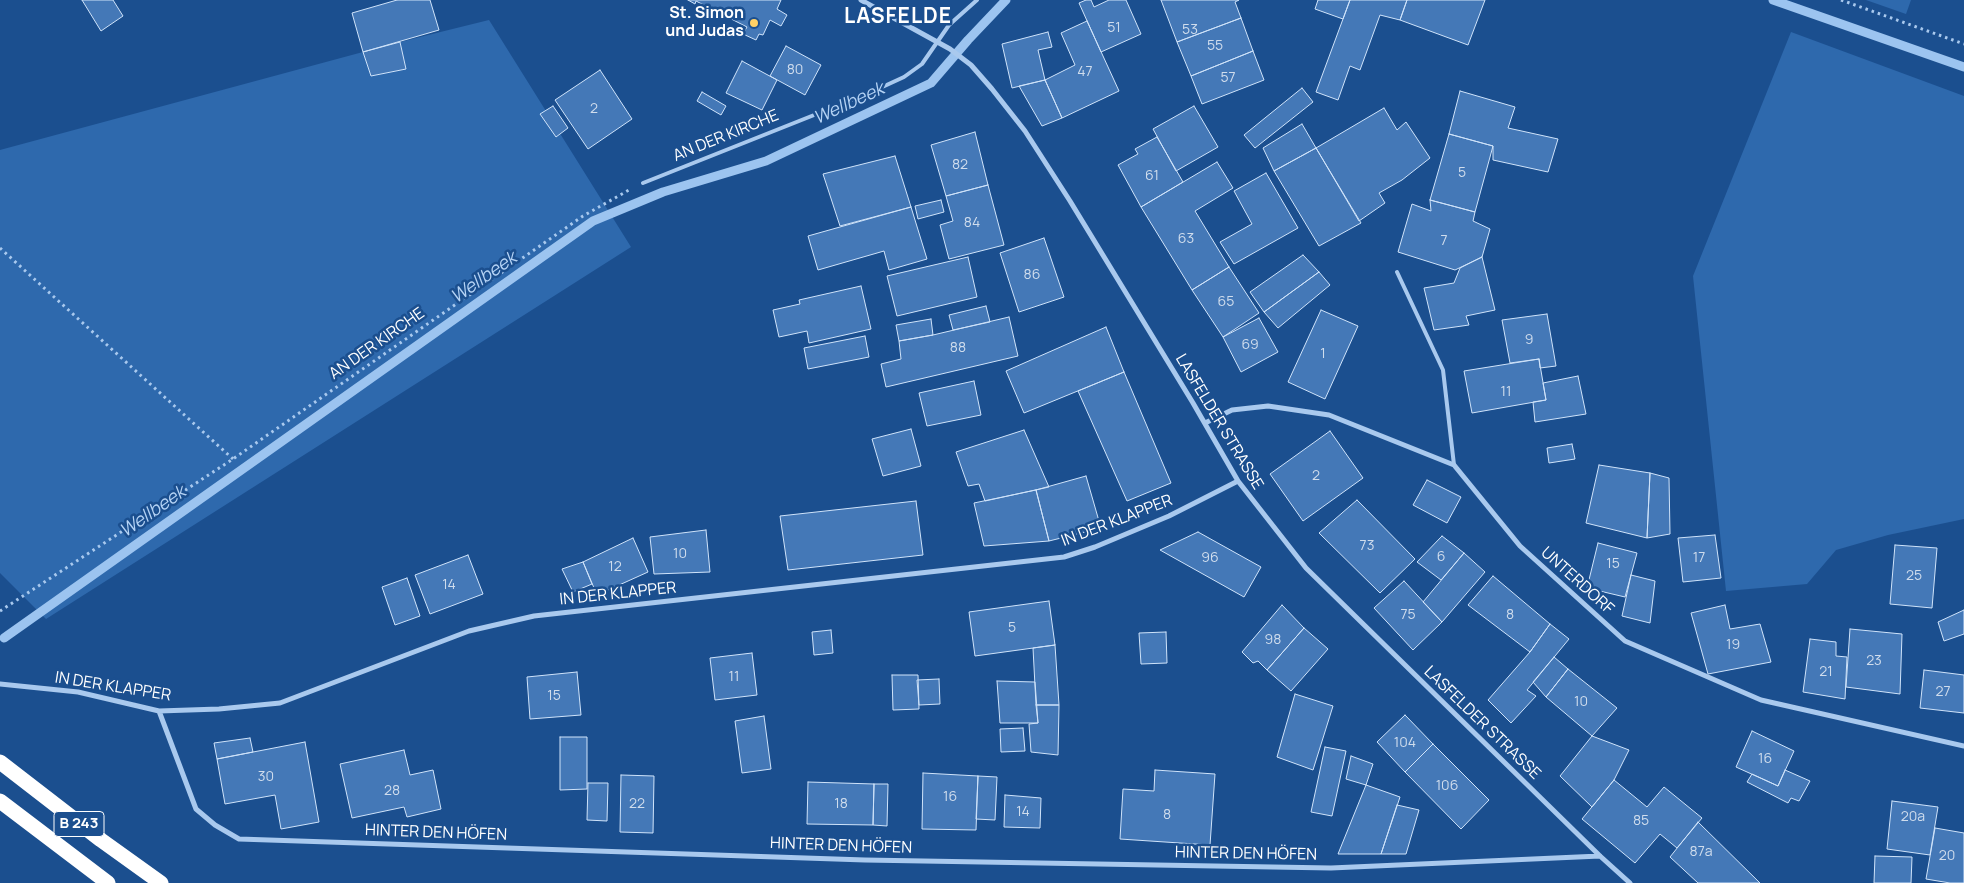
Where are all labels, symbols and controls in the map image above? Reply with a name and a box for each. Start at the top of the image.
place label: St. Simon und Judas [665,4,744,42]
district label: LASFELDE [843,4,953,30]
marker: St. Simon und Judas [748,17,760,29]
house number: 51 [1107,20,1121,36]
house number: 53 [1182,22,1198,38]
house number: 55 [1207,38,1223,54]
house number: 80 [787,62,803,78]
house number: 47 [1077,64,1093,80]
house number: 57 [1220,70,1236,86]
water label: Wellbeek [810,78,888,130]
house number: 2 [590,101,598,117]
street label: AN DER KIRCHE [670,106,782,166]
house number: 82 [952,157,968,173]
house number: 5 [1458,165,1466,181]
house number: 61 [1145,168,1159,184]
house number: 84 [964,215,980,231]
house number: 63 [1178,231,1194,247]
house number: 7 [1440,233,1448,249]
water label: Wellbeek [447,248,521,308]
house number: 86 [1024,267,1040,283]
house number: 65 [1218,294,1234,310]
street label: AN DER KIRCHE [326,304,428,384]
house number: 9 [1525,332,1533,348]
house number: 69 [1241,337,1259,353]
house number: 88 [950,340,966,356]
house number: 1 [1320,346,1326,362]
street label: LASFELDER STRASSE [1171,351,1267,493]
house number: 11 [1501,384,1511,400]
house number: 2 [1312,468,1320,484]
water label: Wellbeek [116,482,190,542]
street label: IN DER KLAPPER [1059,491,1175,551]
house number: 73 [1360,538,1374,554]
street label: UNTERDORF [1537,543,1617,619]
house number: 10 [673,546,687,562]
house number: 6 [1437,549,1445,565]
house number: 96 [1201,550,1219,566]
house number: 17 [1693,550,1705,566]
house number: 15 [1606,556,1620,572]
house number: 12 [608,559,622,575]
house number: 25 [1906,568,1922,584]
house number: 14 [442,577,456,593]
street label: IN DER KLAPPER [559,578,677,610]
house number: 75 [1400,607,1416,623]
house number: 8 [1506,607,1514,623]
house number: 5 [1008,620,1016,636]
house number: 98 [1265,632,1281,648]
house number: 19 [1726,637,1740,653]
house number: 23 [1866,653,1882,669]
street label: LASFELDER STRASSE [1420,662,1544,784]
house number: 21 [1819,664,1833,680]
street label: IN DER KLAPPER [54,668,172,706]
house number: 11 [729,669,739,685]
house number: 27 [1935,684,1951,700]
house number: 15 [547,688,561,704]
house number: 10 [1574,694,1588,710]
house number: 104 [1394,735,1416,751]
house number: 16 [1758,751,1772,767]
house number: 30 [258,769,274,785]
house number: 106 [1436,778,1458,794]
house number: 28 [384,783,400,799]
house number: 16 [943,789,957,805]
house number: 22 [629,796,645,812]
house number: 18 [834,796,848,812]
house number: 14 [1016,804,1030,820]
house number: 8 [1163,807,1171,823]
house number: 20a [1901,809,1925,825]
road number: B 243 [54,812,104,836]
house number: 85 [1633,813,1649,829]
street label: HINTER DEN HÖFEN [365,821,507,845]
street label: HINTER DEN HÖFEN [770,834,912,858]
street label: HINTER DEN HÖFEN [1175,843,1317,865]
house number: 87a [1690,844,1712,860]
house number: 20 [1939,848,1955,864]

